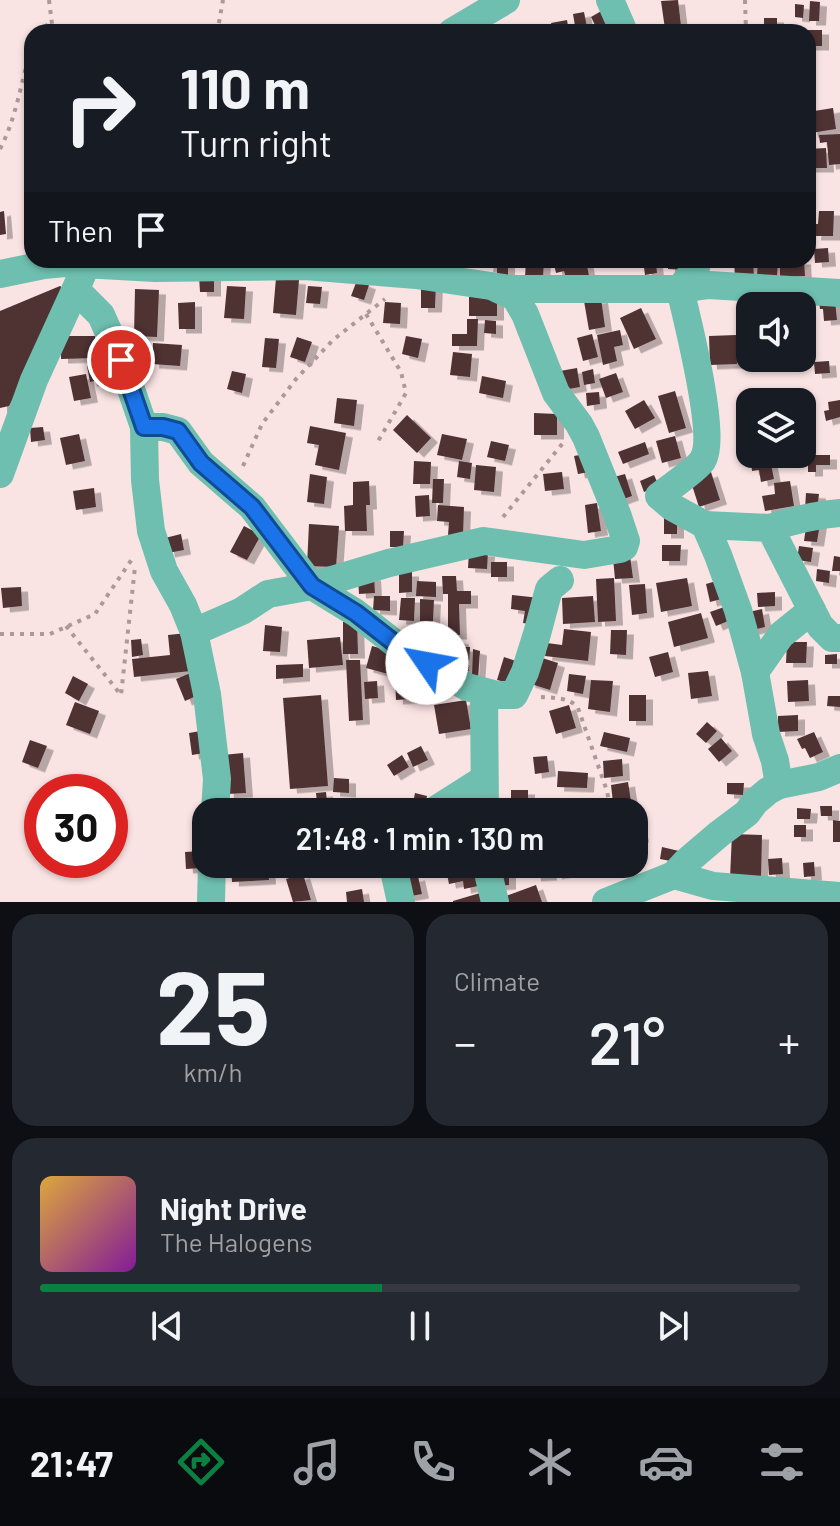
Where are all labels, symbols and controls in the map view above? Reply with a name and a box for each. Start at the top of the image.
text: 110 m [180,53,310,120]
icon: right [48,56,152,160]
text: Turn right [180,121,332,164]
icon: arrive [129,208,173,252]
text: Then [48,212,113,248]
map controls [736,292,816,468]
button: sound [736,292,816,372]
pin [87,326,155,394]
icon: arrive [99,338,143,382]
button: layers [736,388,816,468]
position arrow [385,621,469,705]
speed limit sign: 30 [24,774,128,878]
text: 21:48 · 1 min · 130 m [296,820,544,856]
text: 25 [156,941,270,1066]
text: Climate [454,965,540,996]
text: 21° [589,1005,665,1077]
text: − [454,1015,476,1068]
text: + [778,1015,800,1068]
text: km/h [184,1056,242,1087]
text: Night Drive [160,1190,307,1226]
text: The Halogens [160,1226,312,1257]
icon: previous [145,1304,189,1348]
icon: pause [398,1304,442,1348]
icon: next [651,1304,695,1348]
icon: directions [173,1434,229,1490]
icon: music [289,1434,345,1490]
icon: phone [405,1434,461,1490]
icon: climate [522,1434,578,1490]
icon: car [638,1434,694,1490]
icon: filters [754,1434,810,1490]
text: 21:47 [30,1441,113,1484]

